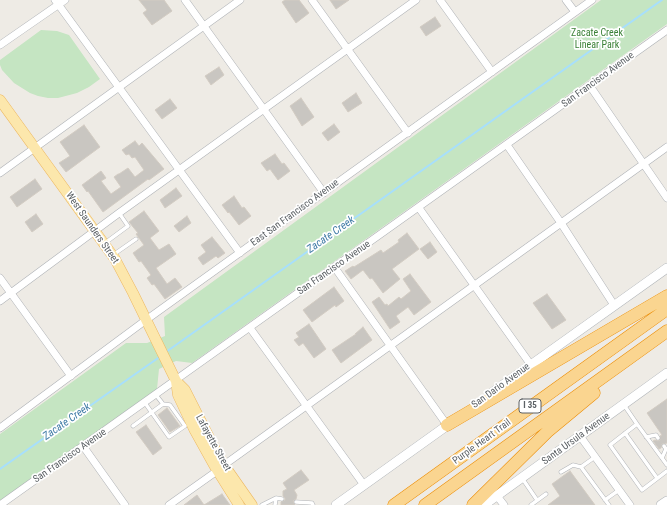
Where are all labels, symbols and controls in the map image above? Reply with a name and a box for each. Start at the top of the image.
park label: Zacate Creek Linear Park [571,27,623,50]
street label: San Francisco Avenue [559,50,637,110]
street label: East San Francisco Avenue [249,177,341,249]
street label: West Saunders Street [63,190,121,266]
water label: Zacate Creek [305,214,357,256]
street label: San Francisco Avenue [295,238,373,298]
street label: San Dario Avenue [470,361,532,411]
road number: I 35 [519,399,541,413]
water label: Zacate Creek [41,401,93,443]
street label: Santa Ursula Avenue [540,410,612,468]
street label: Lafayette Street [193,413,233,473]
street label: Purple Heart Trail [451,417,513,467]
street label: San Francisco Avenue [31,426,109,486]

